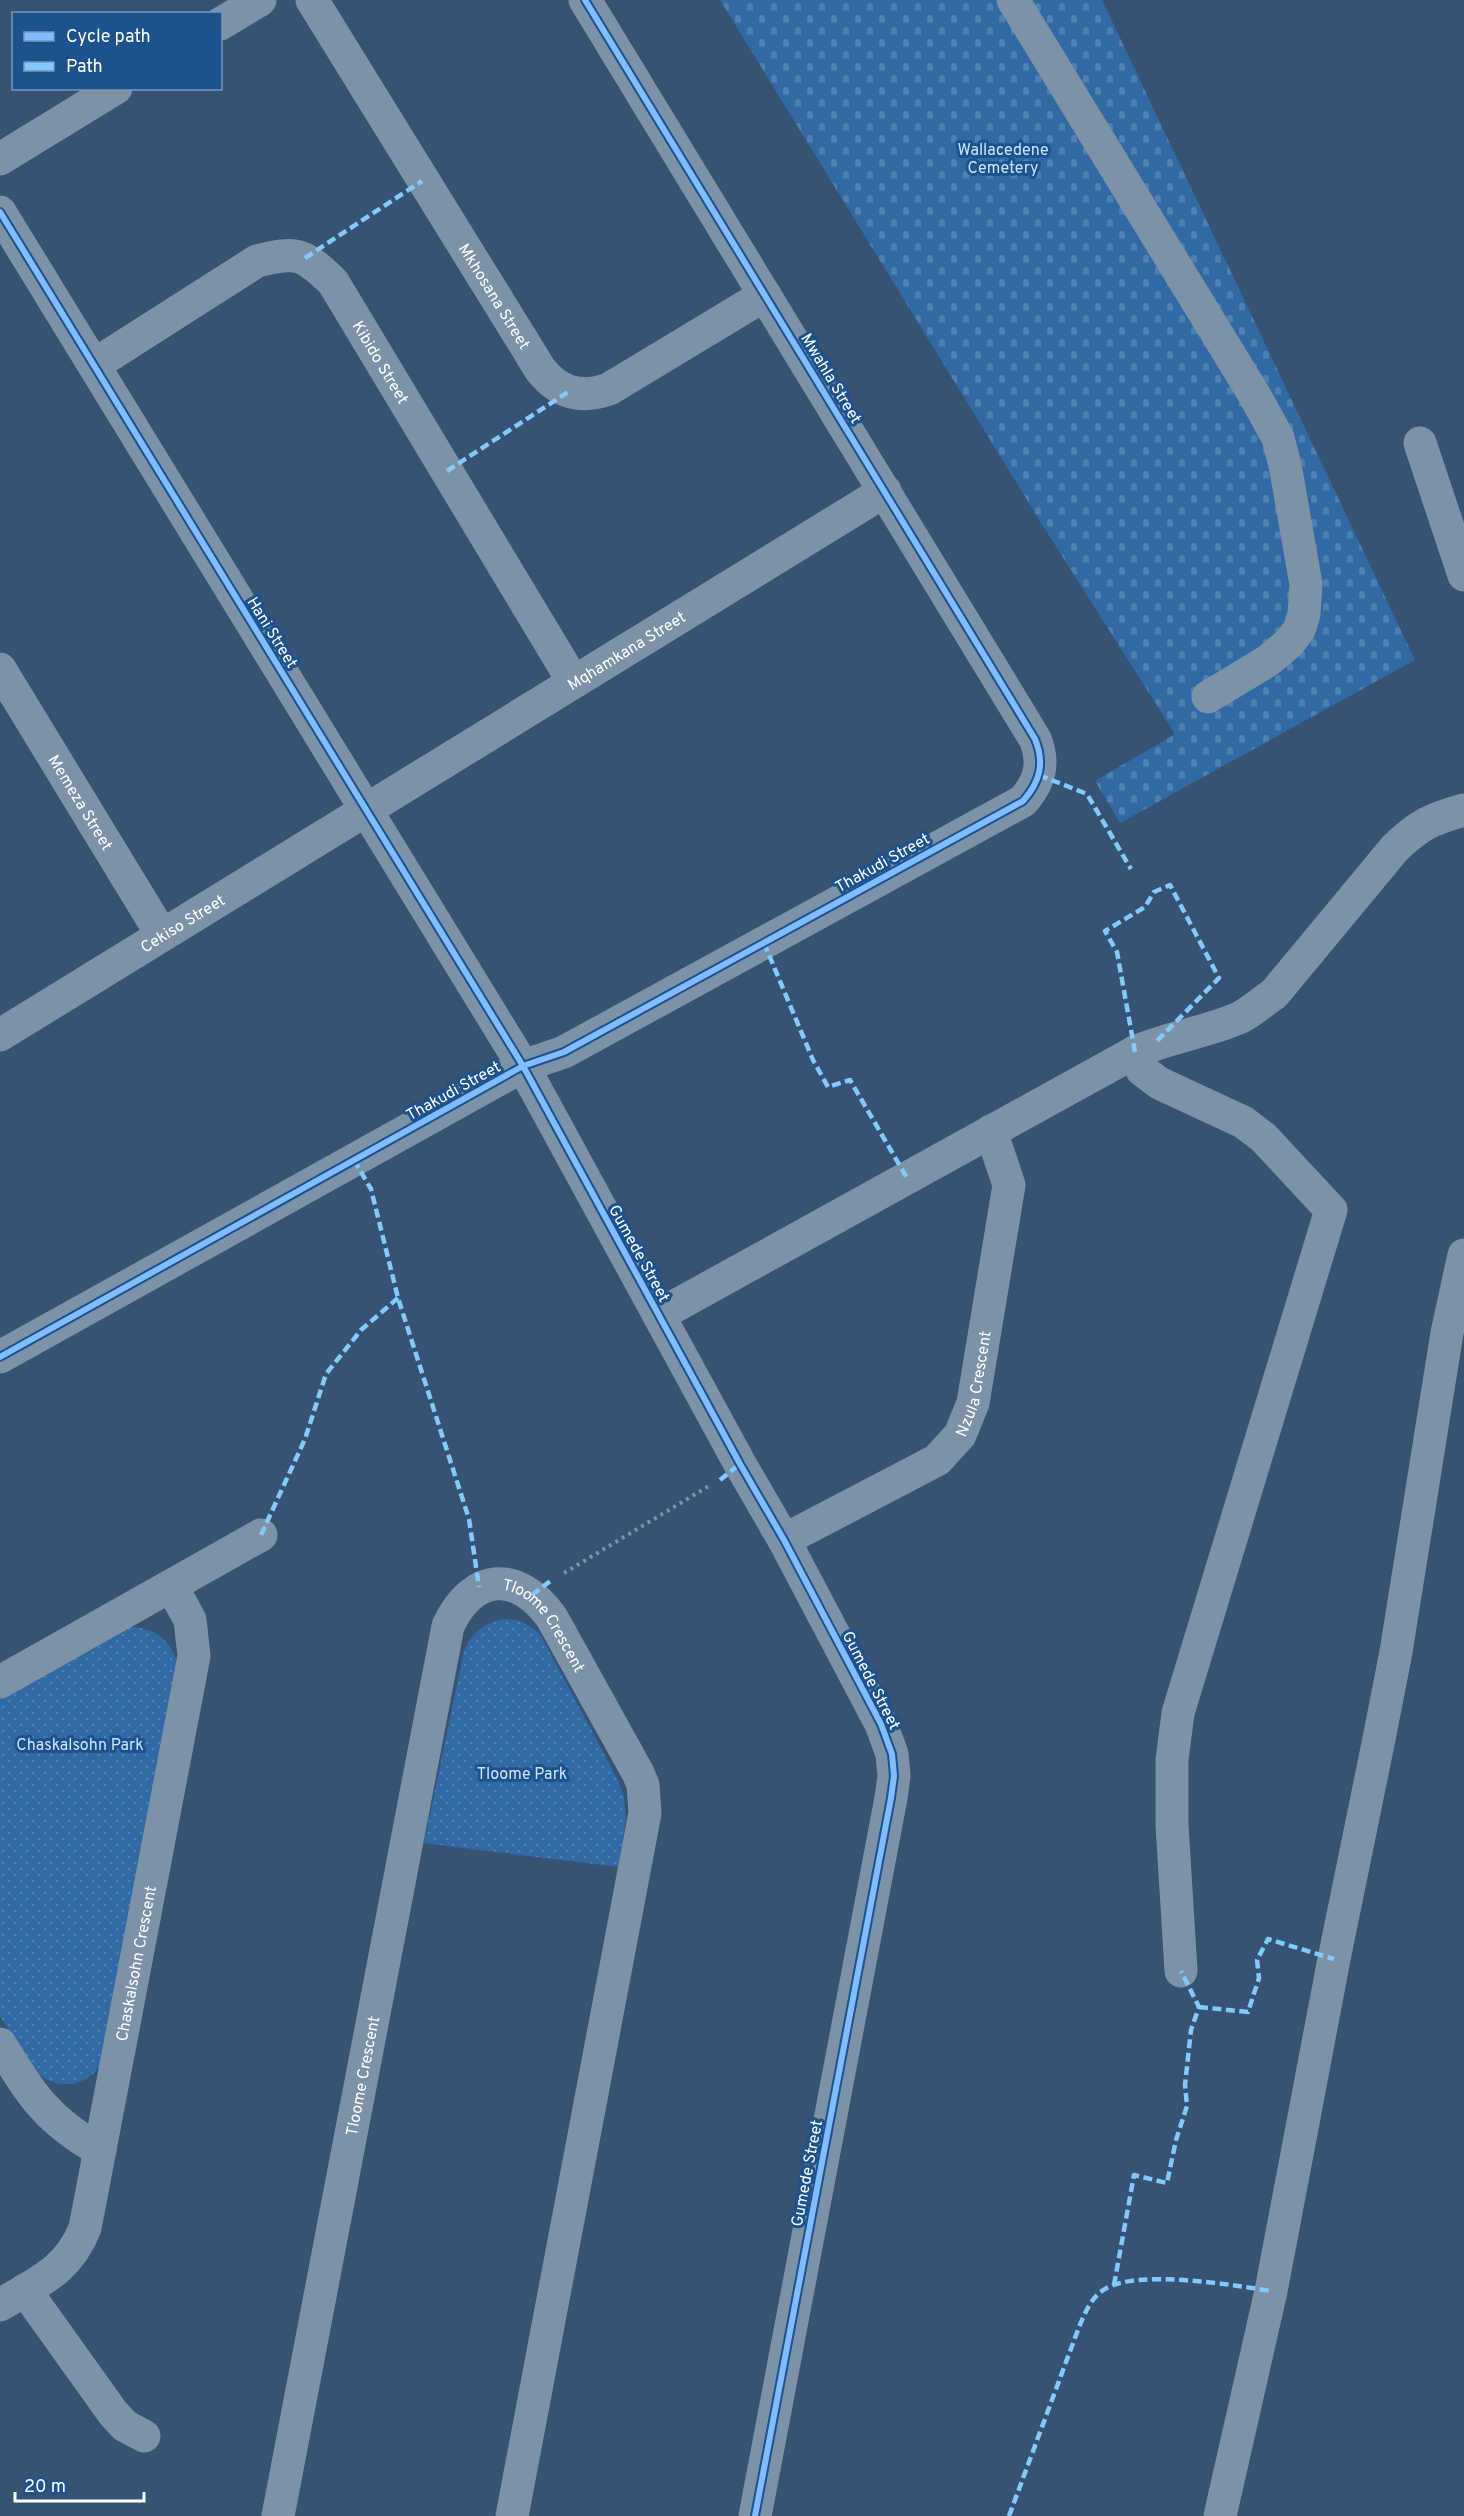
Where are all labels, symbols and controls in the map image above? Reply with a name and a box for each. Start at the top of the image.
legend [12,12,222,90]
text: Cycle path [66,26,151,49]
text: Path [66,56,103,79]
park label: Wallacedene Cemetery [957,141,1049,179]
street label: Mkhosana Street [453,240,533,354]
street label: Kibido Street [347,318,412,408]
street label: Mwahla Street [795,330,865,428]
street label: Hani Street [242,594,301,672]
street label: Mqhamkana Street [564,608,690,696]
street label: Memeza Street [43,752,116,855]
street label: Thakudi Street [832,830,934,898]
street label: Cekiso Street [137,891,229,958]
street label: Thakudi Street [403,1058,505,1126]
street label: Gumede Street [603,1202,673,1306]
street label: Nzula Crescent [952,1330,997,1440]
street label: Tloome Crescent [501,1576,588,1676]
street label: Gumede Street [837,1628,904,1734]
park label: Chaskalsohn Park [16,1736,144,1756]
park label: Tloome Park [477,1765,567,1785]
street label: Chaskalsohn Crescent [113,1884,162,2043]
street label: Tloome Crescent [343,2015,385,2138]
street label: Gumede Street [788,2118,828,2228]
scale bar [15,2465,144,2503]
text: 20 m [24,2476,66,2499]

